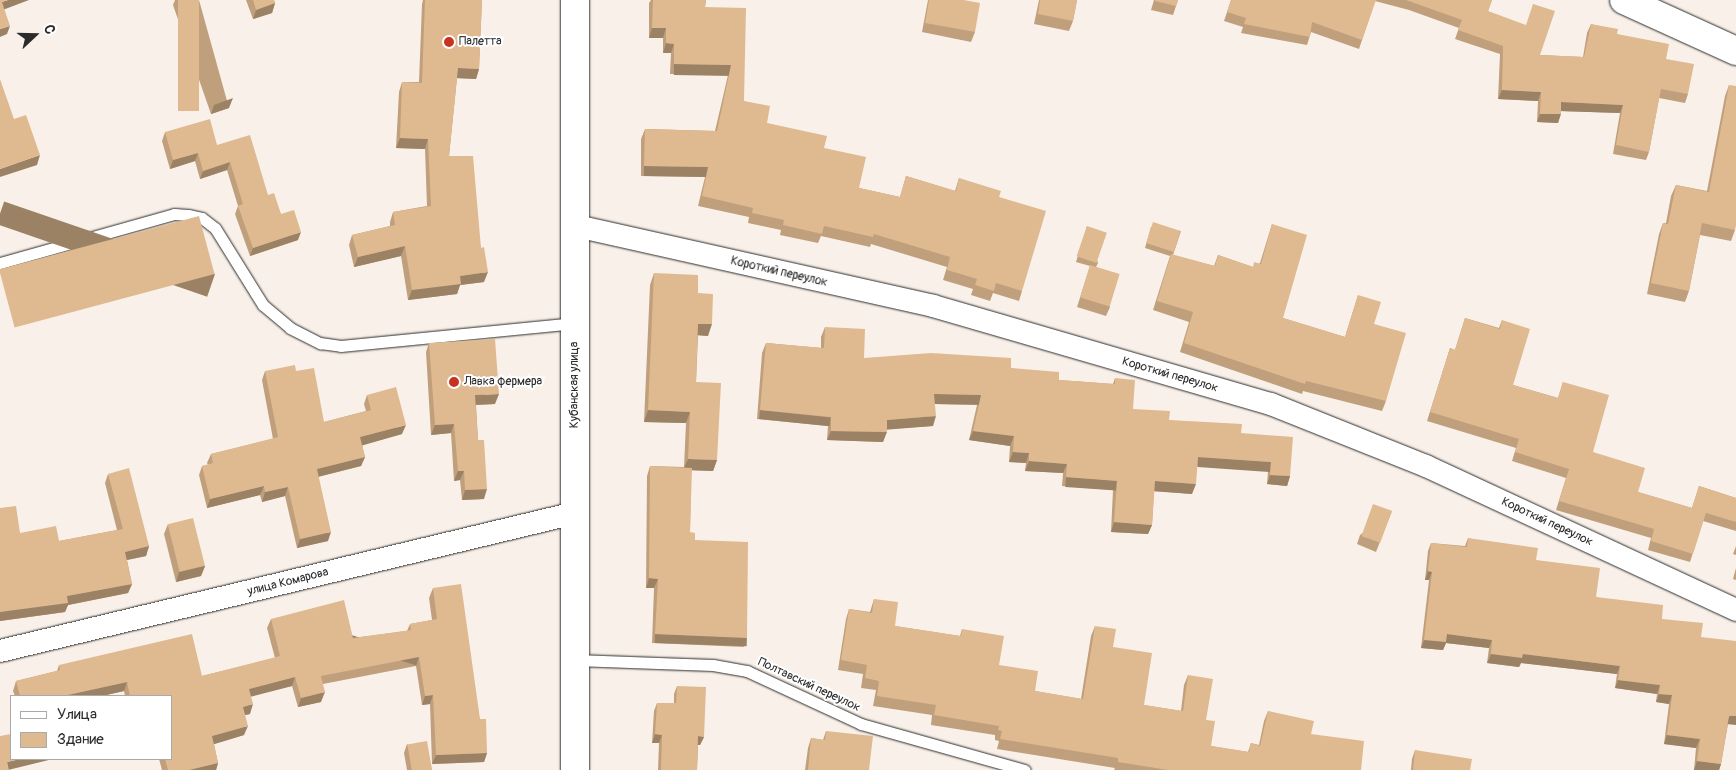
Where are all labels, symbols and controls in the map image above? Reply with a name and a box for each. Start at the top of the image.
north arrow [10,10,60,60]
text: С [40,22,59,37]
place label: Палетта [459,35,502,49]
marker: Палетта [443,36,455,48]
street label: Короткий переулок [729,254,829,290]
street label: Кубанская улица [568,342,582,428]
street label: Короткий переулок [1120,354,1220,396]
place label: Лавка фермера [464,375,542,389]
marker: Лавка фермера [448,376,460,388]
street label: Короткий переулок [1499,495,1595,549]
street label: улица Комарова [246,565,330,599]
street label: Полтавский переулок [756,655,862,715]
legend [10,695,172,760]
text: Улица [57,705,97,724]
text: Здание [57,730,104,749]

